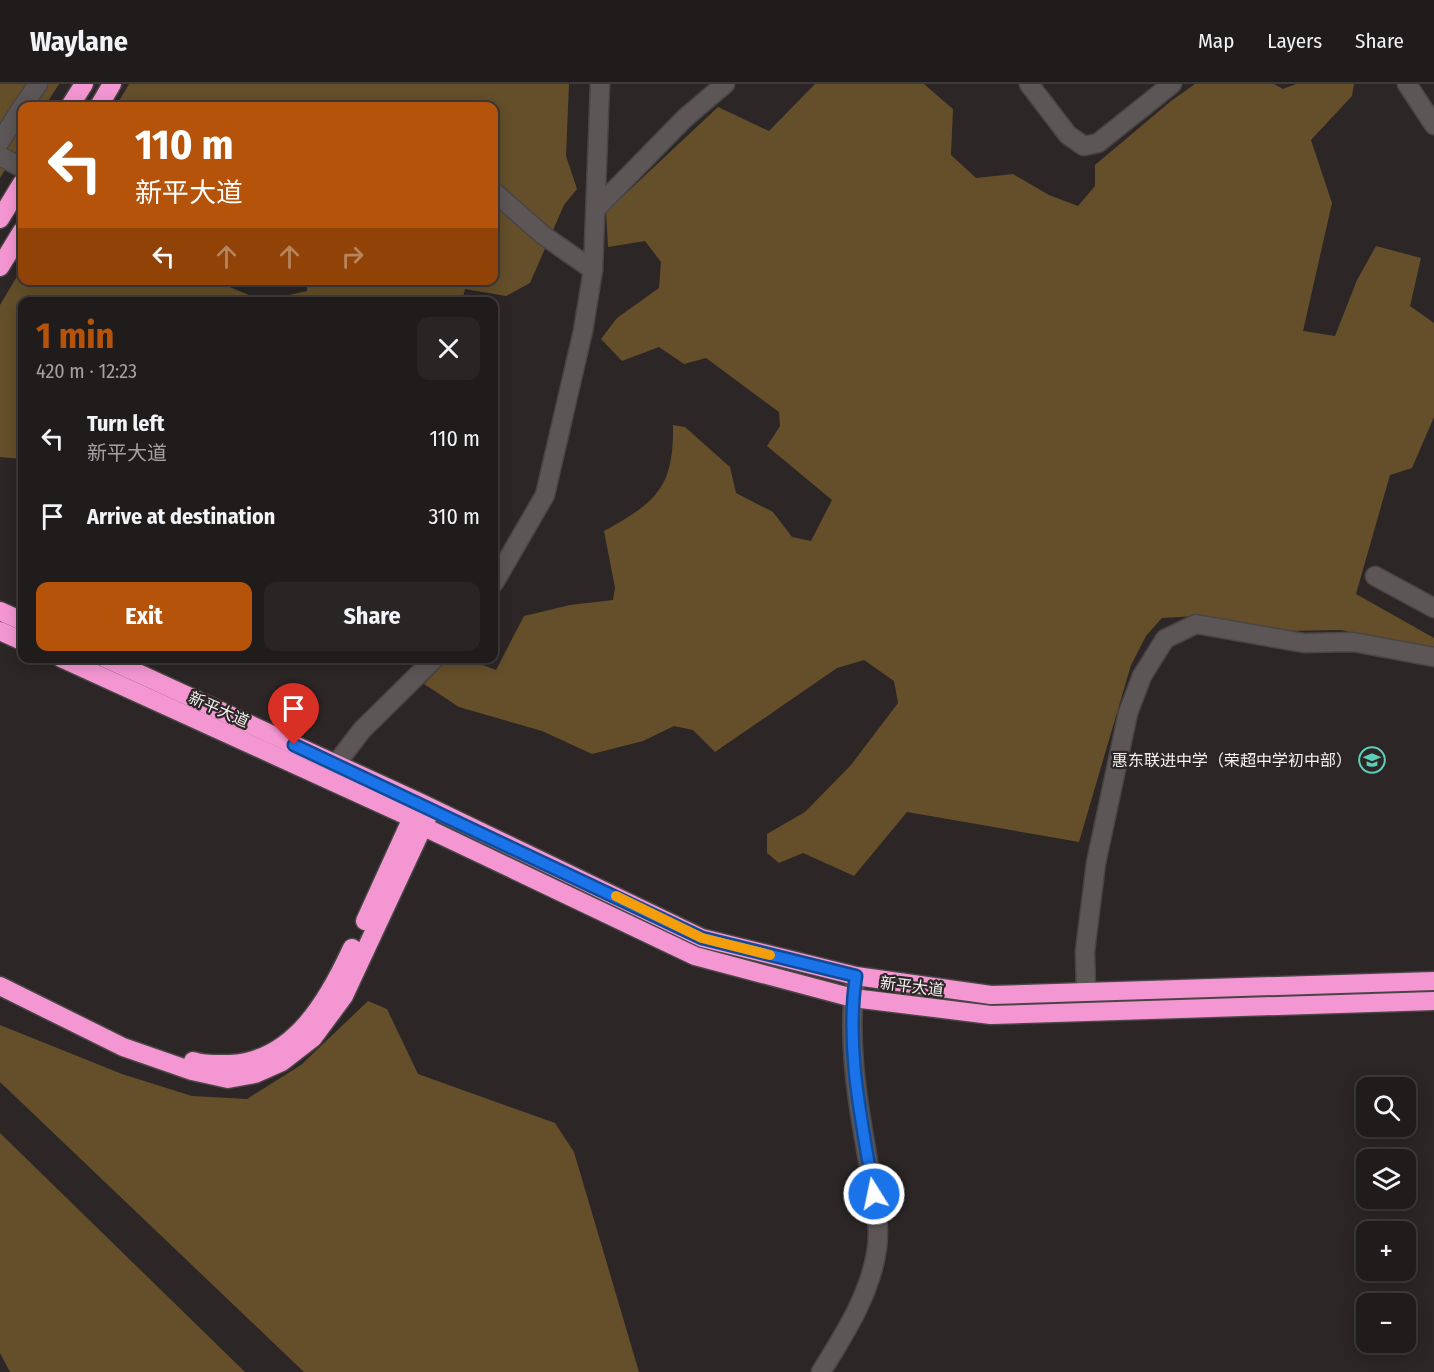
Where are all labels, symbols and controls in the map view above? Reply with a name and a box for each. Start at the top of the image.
text: Waylane [30,25,128,58]
text: Map [1198,28,1234,54]
text: Layers [1267,28,1322,54]
text: Share [1355,28,1404,54]
text: 110 m [135,120,234,170]
icon: left [36,126,114,204]
text: 新平大道 [135,177,243,209]
icon: left [147,240,180,273]
icon: ahead [210,240,243,273]
icon: ahead [273,240,306,273]
icon: right [336,240,369,273]
text: 1 min [36,314,114,358]
button: close [417,317,480,380]
text: 420 m · 12:23 [36,359,137,383]
text: Turn left [87,410,165,437]
icon: left [36,422,69,455]
text: 110 m [430,425,480,452]
text: 新平大道 [87,441,167,465]
icon: arrive [36,500,69,533]
text: Arrive at destination [87,503,275,530]
text: 310 m [428,503,480,530]
button: Exit [36,582,252,651]
button: Share [264,582,480,651]
pin [268,683,319,745]
street label: 新平大道 [186,688,252,731]
icon: arrive [277,692,310,725]
school or university icon: 惠东联进中学（荣超中学初中部） [1357,745,1387,775]
place label: 惠东联进中学（荣超中学初中部） [1112,751,1352,770]
street label: 新平大道 [879,973,945,1000]
map controls [1356,1077,1416,1353]
button: search [1356,1077,1416,1137]
button: layers [1356,1149,1416,1209]
position arrow [842,1162,906,1226]
button: + [1356,1221,1416,1281]
button: − [1356,1293,1416,1353]

